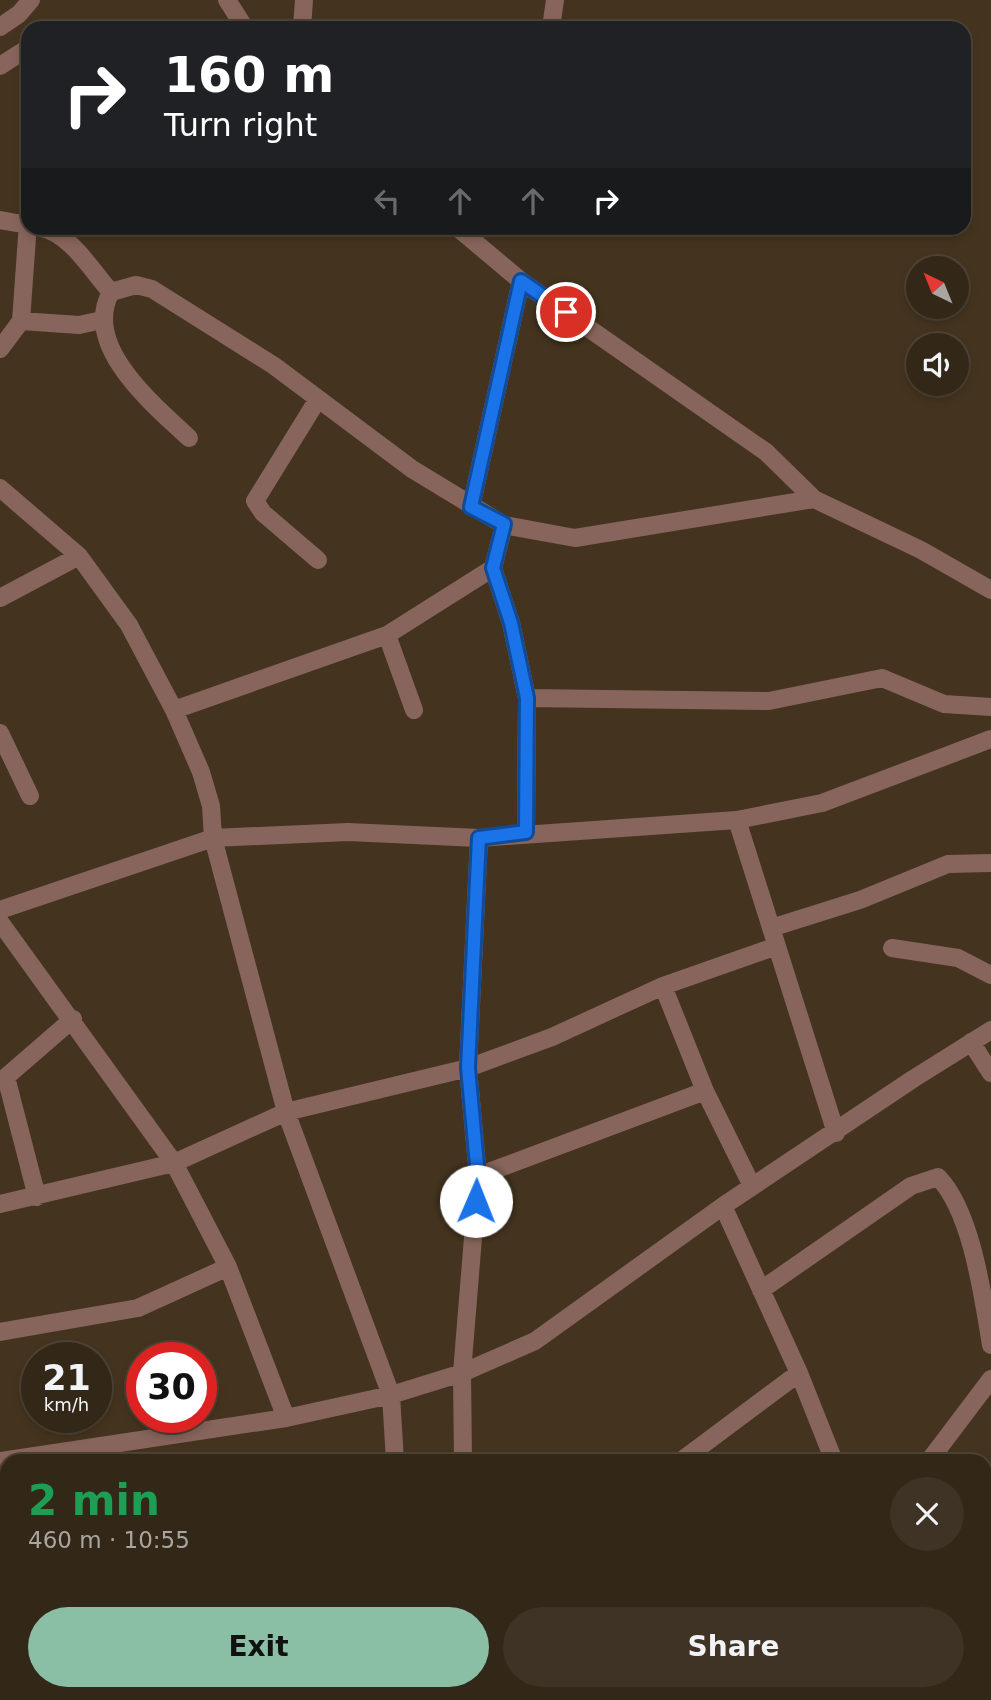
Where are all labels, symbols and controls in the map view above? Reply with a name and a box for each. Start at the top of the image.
text: 160 m [164,47,334,104]
icon: right [49,49,140,140]
text: Turn right [164,106,317,144]
icon: left [368,182,406,220]
icon: ahead [441,182,479,220]
icon: ahead [514,182,552,220]
icon: right [587,182,625,220]
north arrow [906,256,970,318]
map controls [906,256,969,396]
pin [536,282,596,342]
icon: arrive [547,293,585,331]
button: sound [906,333,969,396]
position arrow [439,1164,513,1238]
speed limit sign: 30 [126,1342,217,1433]
text: 21 [42,1358,91,1398]
text: km/h [44,1394,89,1415]
text: 2 min [28,1476,160,1525]
button: close [890,1477,964,1551]
text: 460 m · 10:55 [28,1527,190,1553]
button: Exit [28,1607,489,1687]
button: Share [503,1607,964,1687]

